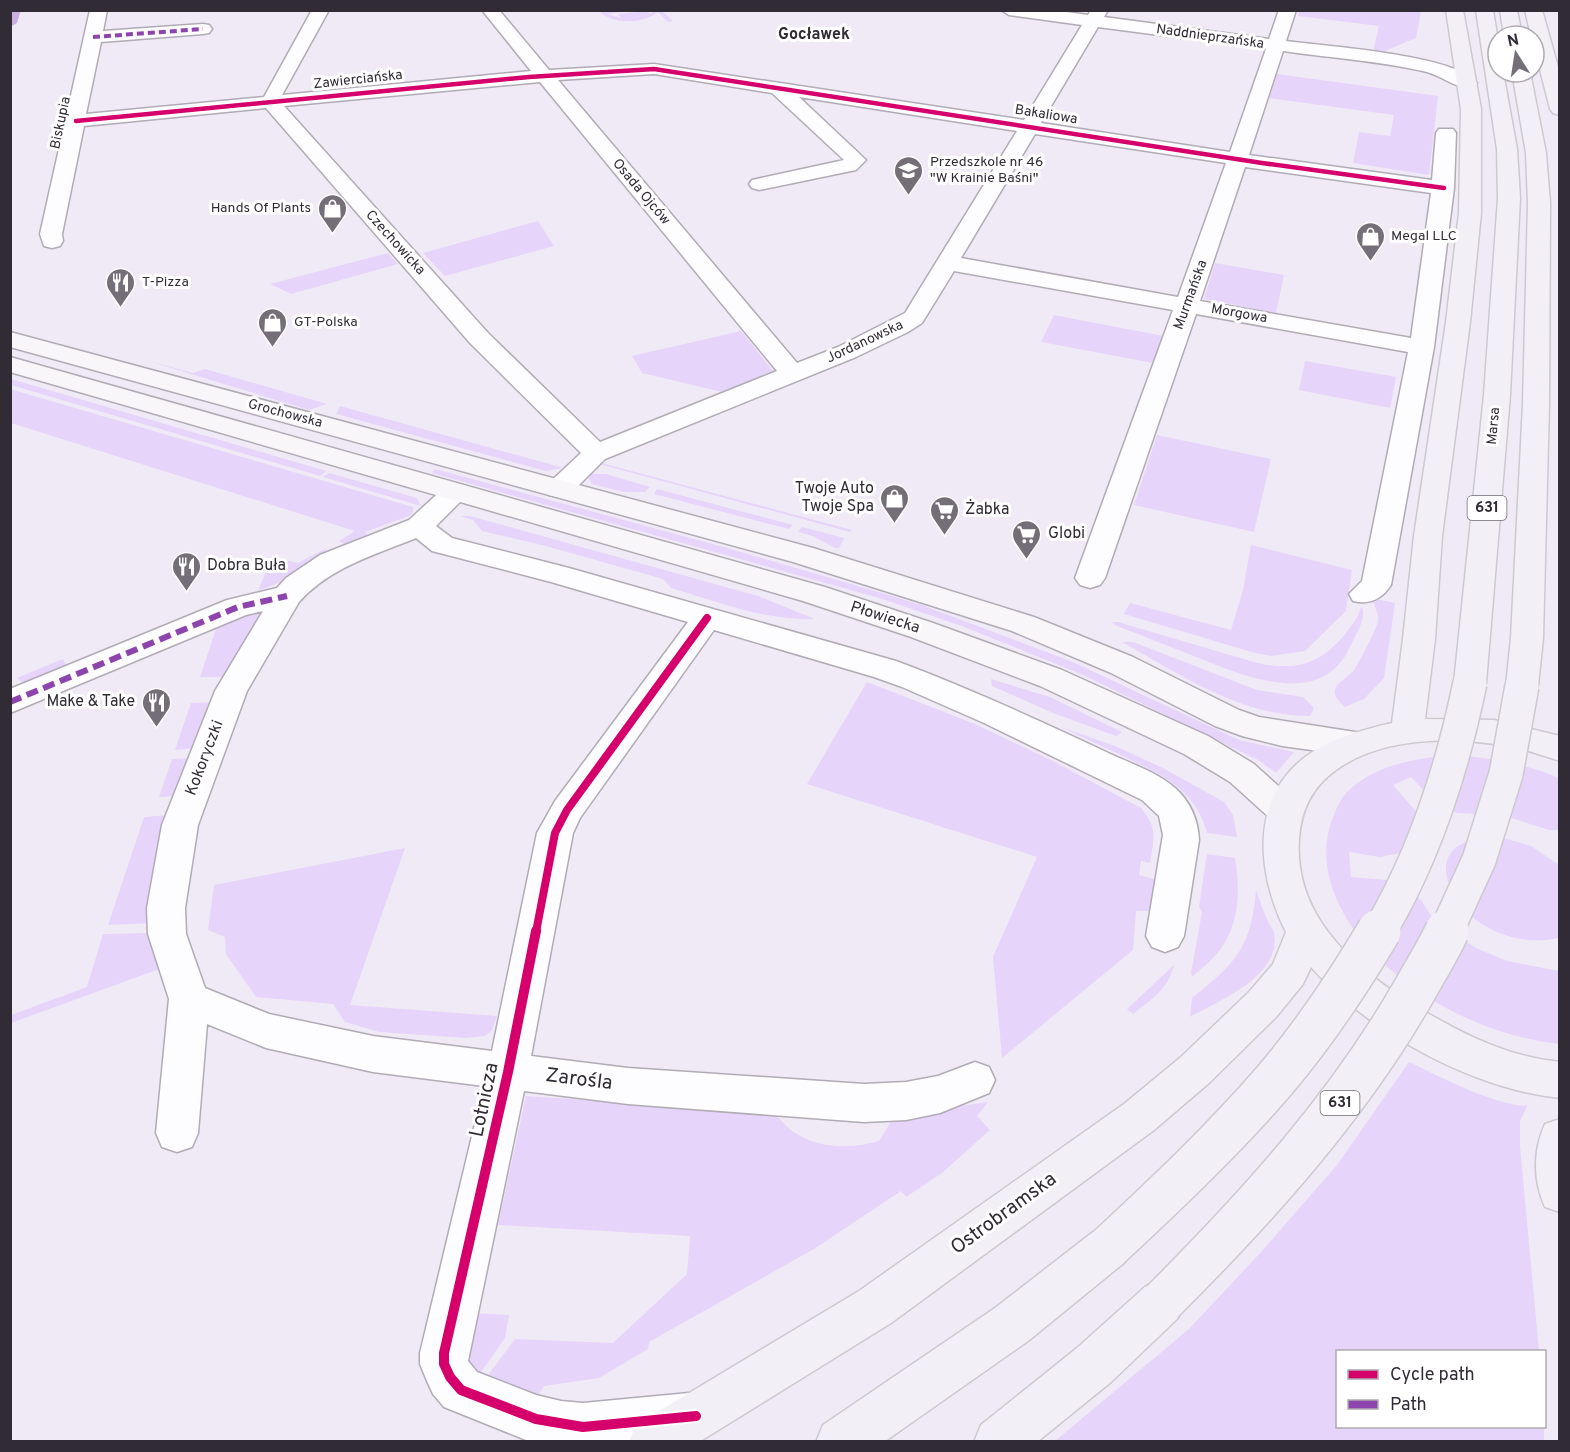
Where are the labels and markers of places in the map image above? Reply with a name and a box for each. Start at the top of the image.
school or university icon: Przedszkole nr 46 "W Krainie Baśni" [893,154,925,196]
place label: Przedszkole nr 46 "W Krainie Baśni" [930,154,1043,187]
shop icon: Hands Of Plants [316,192,348,234]
place label: Hands Of Plants [211,200,311,217]
shop icon: Megal LLC [1354,220,1386,262]
place label: Megal LLC [1391,228,1457,245]
restaurant icon: T-Pizza [105,266,137,308]
place label: T-Pizza [142,274,189,291]
shop icon: GT-Polska [257,306,289,348]
place label: GT-Polska [294,314,358,331]
place label: Twoje Auto Twoje Spa [795,479,874,517]
shop icon: Twoje Auto Twoje Spa [879,482,911,524]
supermarket icon: Żabka [928,494,960,536]
place label: Żabka [965,499,1009,520]
supermarket icon: Globi [1011,518,1043,560]
place label: Globi [1048,524,1085,544]
restaurant icon: Dobra Buła [170,550,202,592]
place label: Dobra Buła [207,556,286,576]
restaurant icon: Make & Take [140,686,172,728]
place label: Make & Take [47,692,135,712]

